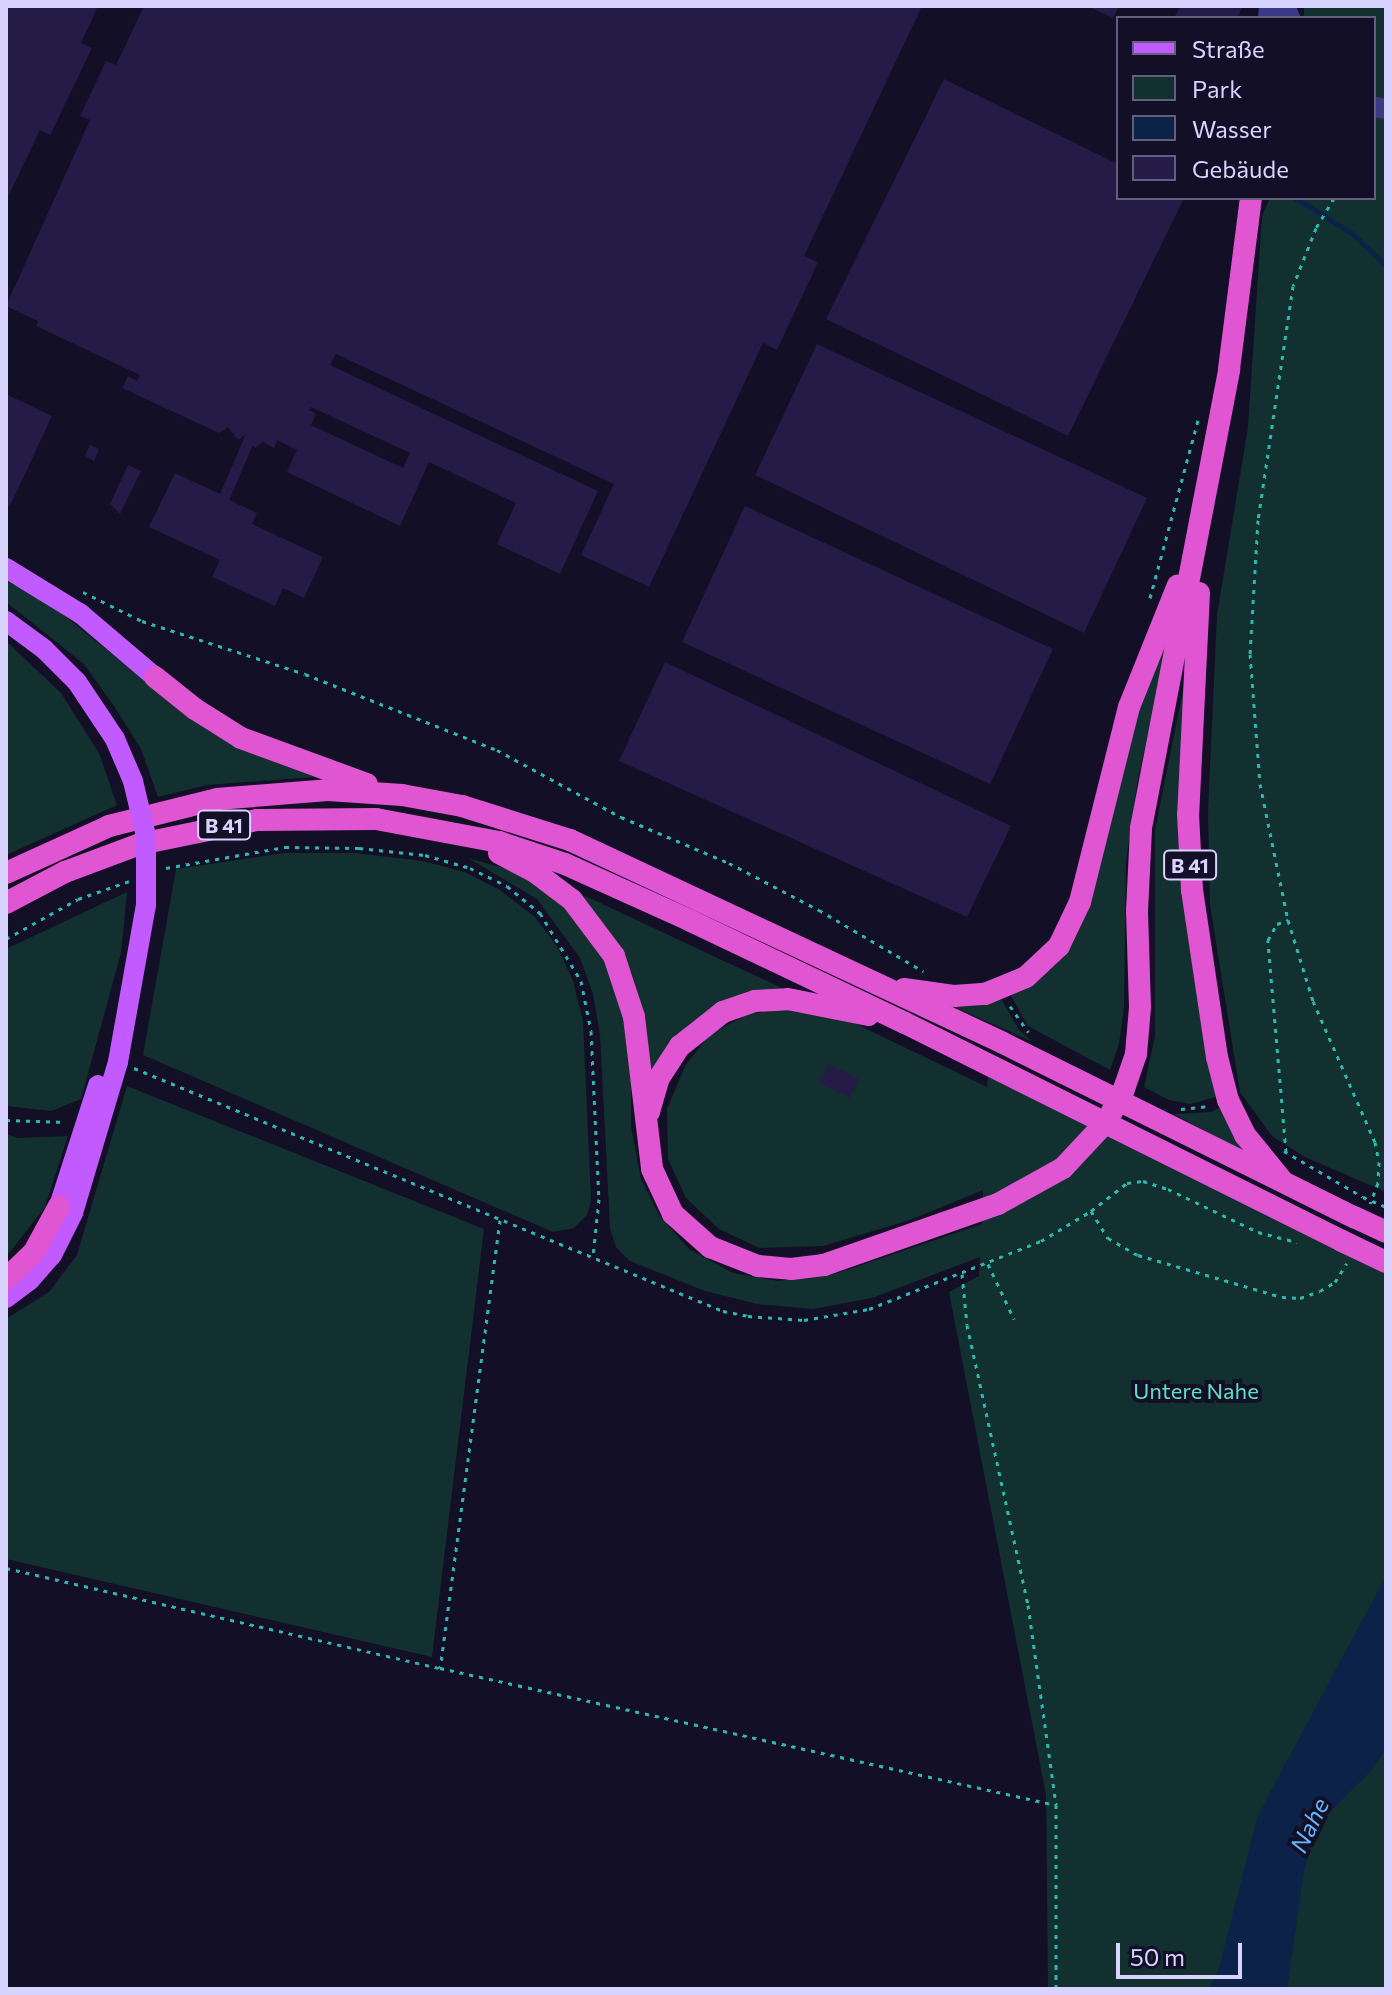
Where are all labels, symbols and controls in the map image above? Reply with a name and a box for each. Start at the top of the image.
legend [1116,16,1376,200]
text: Straße [1192,34,1265,63]
text: Park [1192,74,1242,103]
text: Wasser [1192,114,1272,143]
text: Gebäude [1192,154,1289,183]
road number: B 41 [196,809,252,841]
road number: B 41 [1162,849,1218,881]
park label: Untere Nahe [1133,1378,1259,1404]
water label: Nahe [1284,1793,1334,1857]
scale bar [1120,1927,1246,1977]
text: 50 m [1130,1942,1185,1971]

